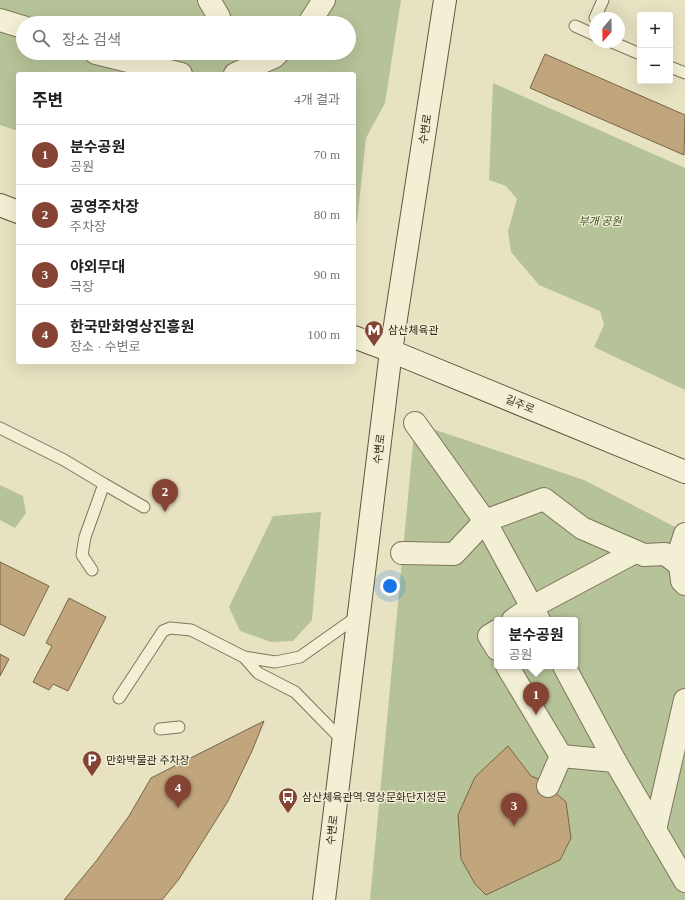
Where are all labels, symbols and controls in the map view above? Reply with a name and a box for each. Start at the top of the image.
north arrow [589,12,625,48]
map controls [637,12,673,84]
button: + [637,12,673,48]
search box [16,16,356,60]
icon: search [30,27,52,49]
text: 장소 검색 [62,32,121,48]
button: − [637,48,673,84]
text: 주변 [32,91,63,110]
text: 4개 결과 [294,92,340,107]
street label: 수변로 [417,113,433,145]
text: 분수공원 [70,139,125,155]
text: 1 [42,147,48,162]
text: 70 m [314,147,340,162]
text: 공원 [70,159,94,174]
text: 공영주차장 [70,199,139,215]
text: 2 [42,207,48,222]
text: 80 m [314,207,340,222]
park label: 부개 공원 [578,215,622,227]
text: 주차장 [70,219,106,234]
text: 야외무대 [70,259,125,275]
text: 3 [42,267,48,282]
text: 90 m [314,267,340,282]
text: 극장 [70,279,94,294]
text: 한국만화영상진흥원 [70,319,194,335]
metro station icon: 삼산체육관 [363,319,385,347]
place label: 삼산체육관 [388,324,439,336]
text: 4 [42,327,48,342]
text: 100 m [307,327,340,342]
text: 장소 · 수변로 [70,339,141,354]
street label: 길주로 [504,393,536,415]
street label: 수변로 [371,433,387,465]
pin: 2 [152,479,178,512]
your location [380,576,400,596]
popup [494,617,578,669]
text: 분수공원 [508,627,564,643]
text: 공원 [508,647,532,662]
pin: 1 [523,682,549,715]
parking icon: 만화박물관 주차장 [81,749,103,777]
place label: 만화박물관 주차장 [106,754,190,766]
pin: 4 [165,775,191,808]
bus stop icon: 삼산체육관역.영상문화단지정문 [277,786,299,814]
place label: 삼산체육관역.영상문화단지정문 [302,791,446,803]
pin: 3 [501,793,527,826]
street label: 수변로 [324,814,340,846]

